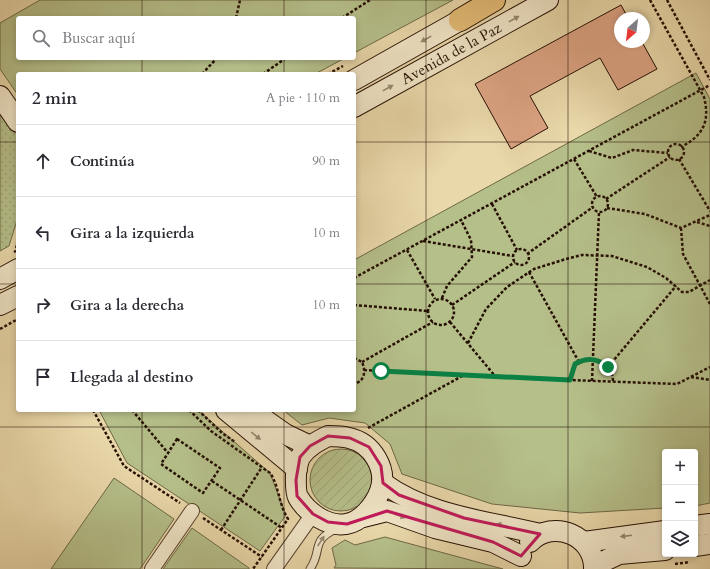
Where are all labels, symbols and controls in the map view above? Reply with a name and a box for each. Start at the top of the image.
north arrow [614,12,650,48]
one-way arrow [508,15,520,22]
search box [16,16,356,60]
street label: Avenida de la Paz [398,18,505,89]
icon: search [30,27,52,49]
text: Buscar aquí [62,28,135,48]
one-way arrow [421,35,432,42]
one-way arrow [382,85,394,92]
text: 2 min [32,87,77,110]
text: A pie · 110 m [266,89,340,107]
icon: ahead [32,150,54,172]
text: Continúa [70,151,135,171]
text: 90 m [312,152,340,170]
icon: left [32,222,54,244]
text: Gira a la izquierda [70,223,194,243]
text: 10 m [312,224,340,242]
icon: right [32,294,54,316]
text: Gira a la derecha [70,295,184,315]
text: 10 m [312,296,340,314]
route end [599,358,617,376]
route start [372,362,390,380]
icon: arrive [32,366,54,388]
text: Llegada al destino [70,367,193,387]
one-way arrow [250,431,261,440]
map controls [662,449,698,557]
button: + [662,449,698,485]
button: − [662,485,698,521]
one-way arrow [395,513,407,519]
button: layers [662,521,698,557]
one-way arrow [496,522,508,528]
one-way arrow [620,533,633,540]
one-way arrow [317,535,325,546]

